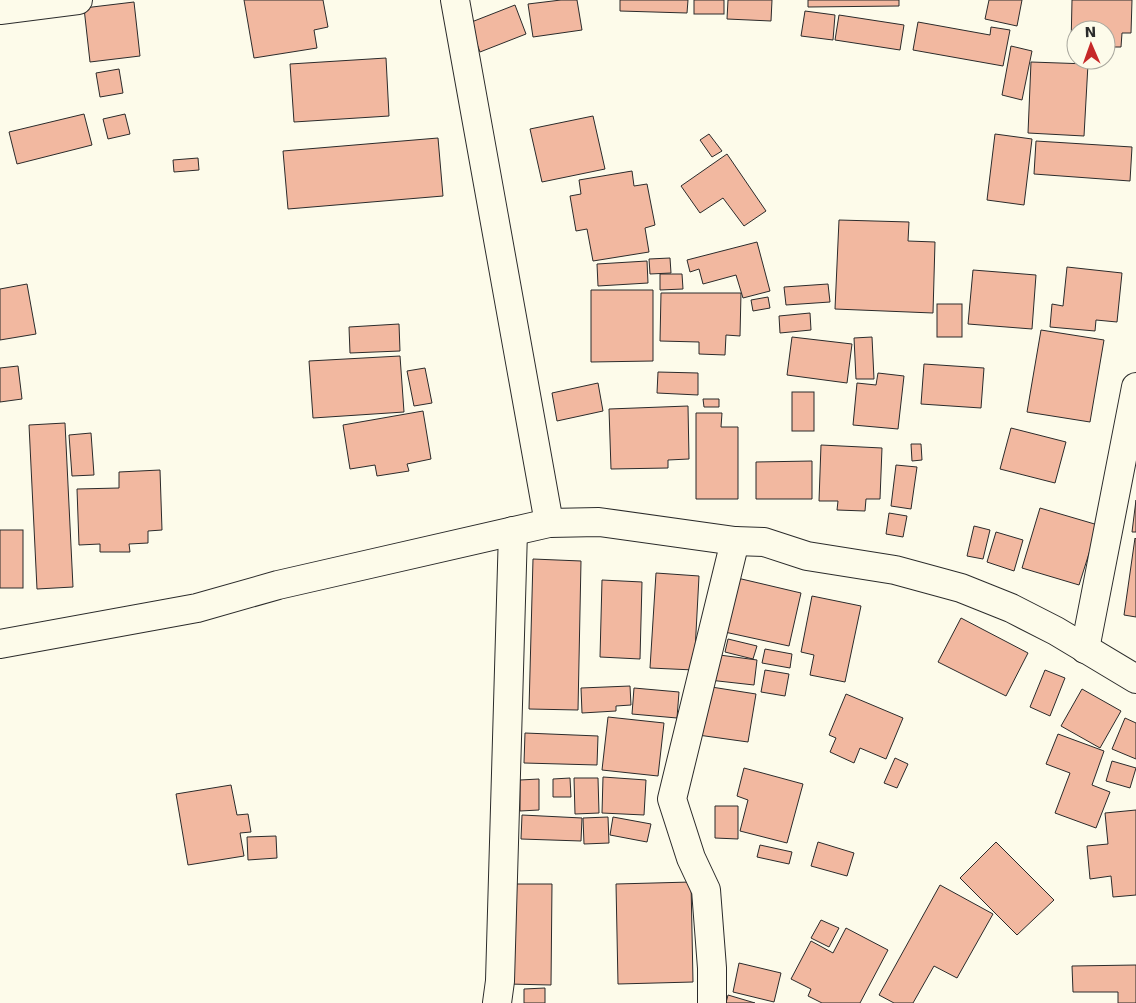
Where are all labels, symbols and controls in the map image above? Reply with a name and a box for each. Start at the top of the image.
north arrow [1066,20,1116,70]
text: N [1084,24,1097,40]

